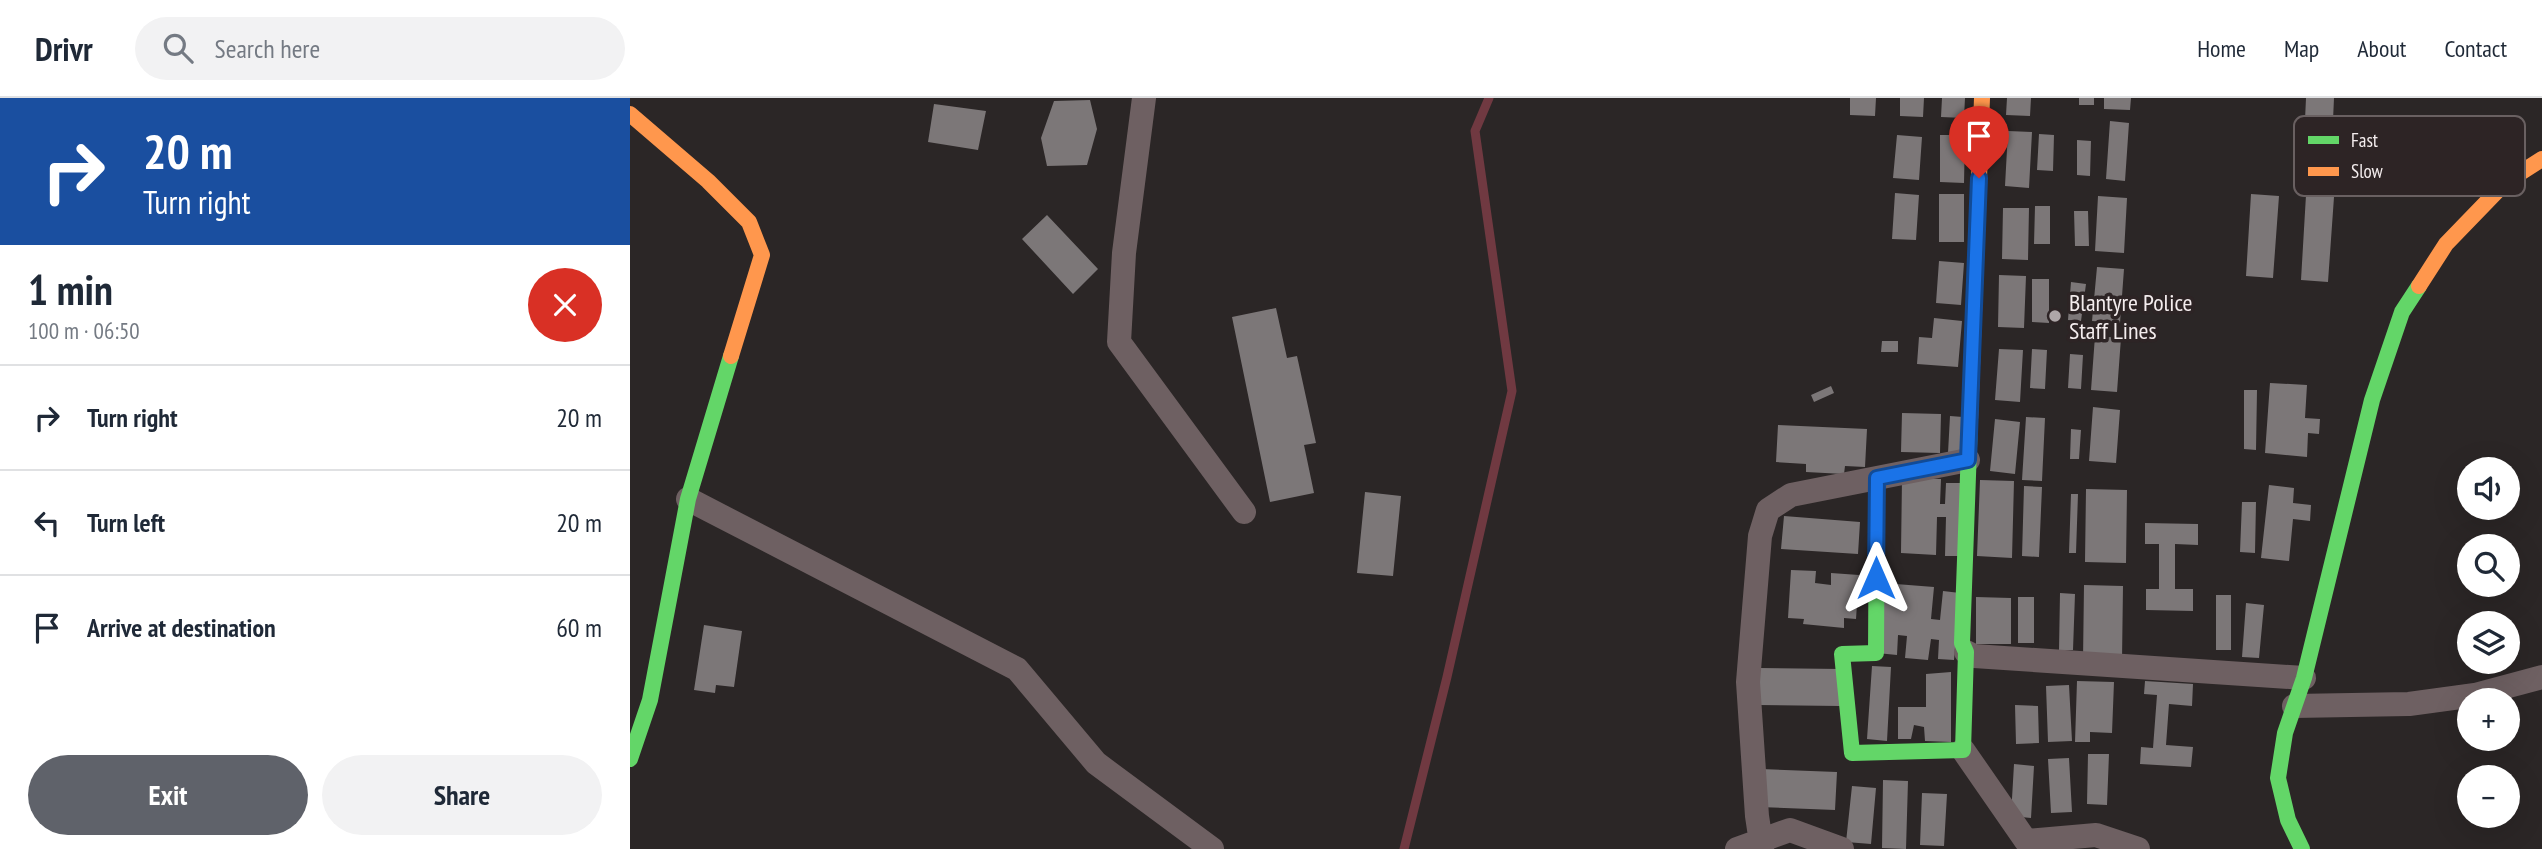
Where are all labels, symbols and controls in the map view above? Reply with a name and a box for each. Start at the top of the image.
search box [135,17,625,80]
text: Drivr [35,27,93,70]
icon: search [159,29,197,67]
text: Search here [215,32,320,65]
text: Home [2197,33,2246,64]
text: Map [2284,33,2319,64]
text: About [2357,33,2406,64]
text: Contact [2444,33,2507,64]
pin [1949,106,2009,178]
legend [2294,116,2525,196]
icon: arrive [1960,117,1998,155]
text: 20 m [143,119,232,183]
icon: right [28,126,119,217]
text: Fast [2351,128,2379,152]
text: Slow [2351,159,2384,183]
text: Turn right [143,181,251,223]
text: 1 min [28,262,113,317]
button: close [528,268,602,342]
place label: Blantyre Police Staff Lines [2069,287,2192,346]
marker: Blantyre Police Staff Lines [2047,308,2063,324]
text: 100 m · 06:50 [28,316,140,345]
icon: right [28,399,66,437]
text: Turn right [87,401,178,434]
text: 20 m [556,401,602,434]
map controls [2457,457,2520,828]
button: sound [2457,457,2520,520]
icon: left [28,504,66,542]
text: Turn left [87,506,165,539]
text: 20 m [556,506,602,539]
button: search [2457,534,2520,597]
position arrow [1839,541,1913,615]
icon: arrive [28,609,66,647]
text: Arrive at destination [87,611,276,644]
text: 60 m [556,611,602,644]
button: layers [2457,611,2520,674]
button: + [2457,688,2520,751]
button: Exit [28,755,308,835]
button: Share [322,755,602,835]
button: − [2457,765,2520,828]

